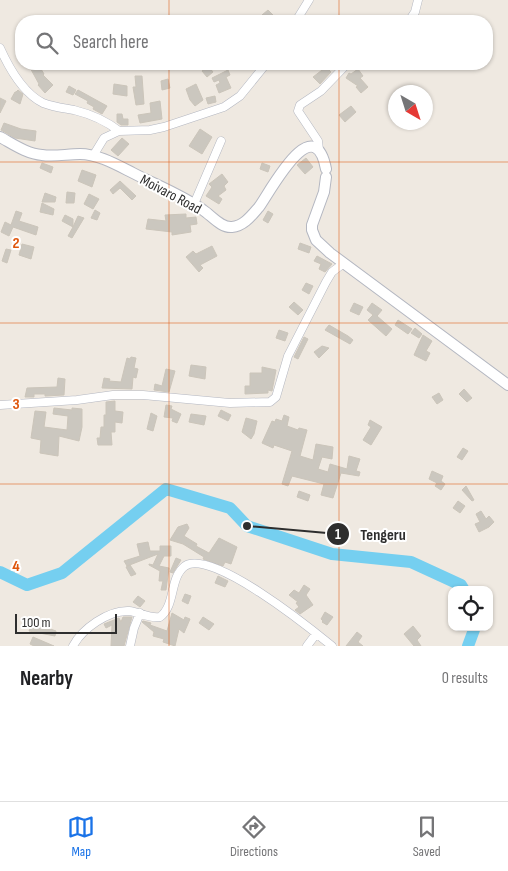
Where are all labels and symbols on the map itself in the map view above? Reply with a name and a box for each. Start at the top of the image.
north arrow [388,85,433,130]
street label: Moivaro Road [137,170,205,219]
text: 2 [12,234,20,253]
text: 3 [12,395,20,414]
callout: Tengeru [325,518,416,549]
text: 1 [335,525,341,544]
text: Tengeru [360,526,406,545]
text: 4 [12,557,20,576]
scale bar [15,611,118,634]

